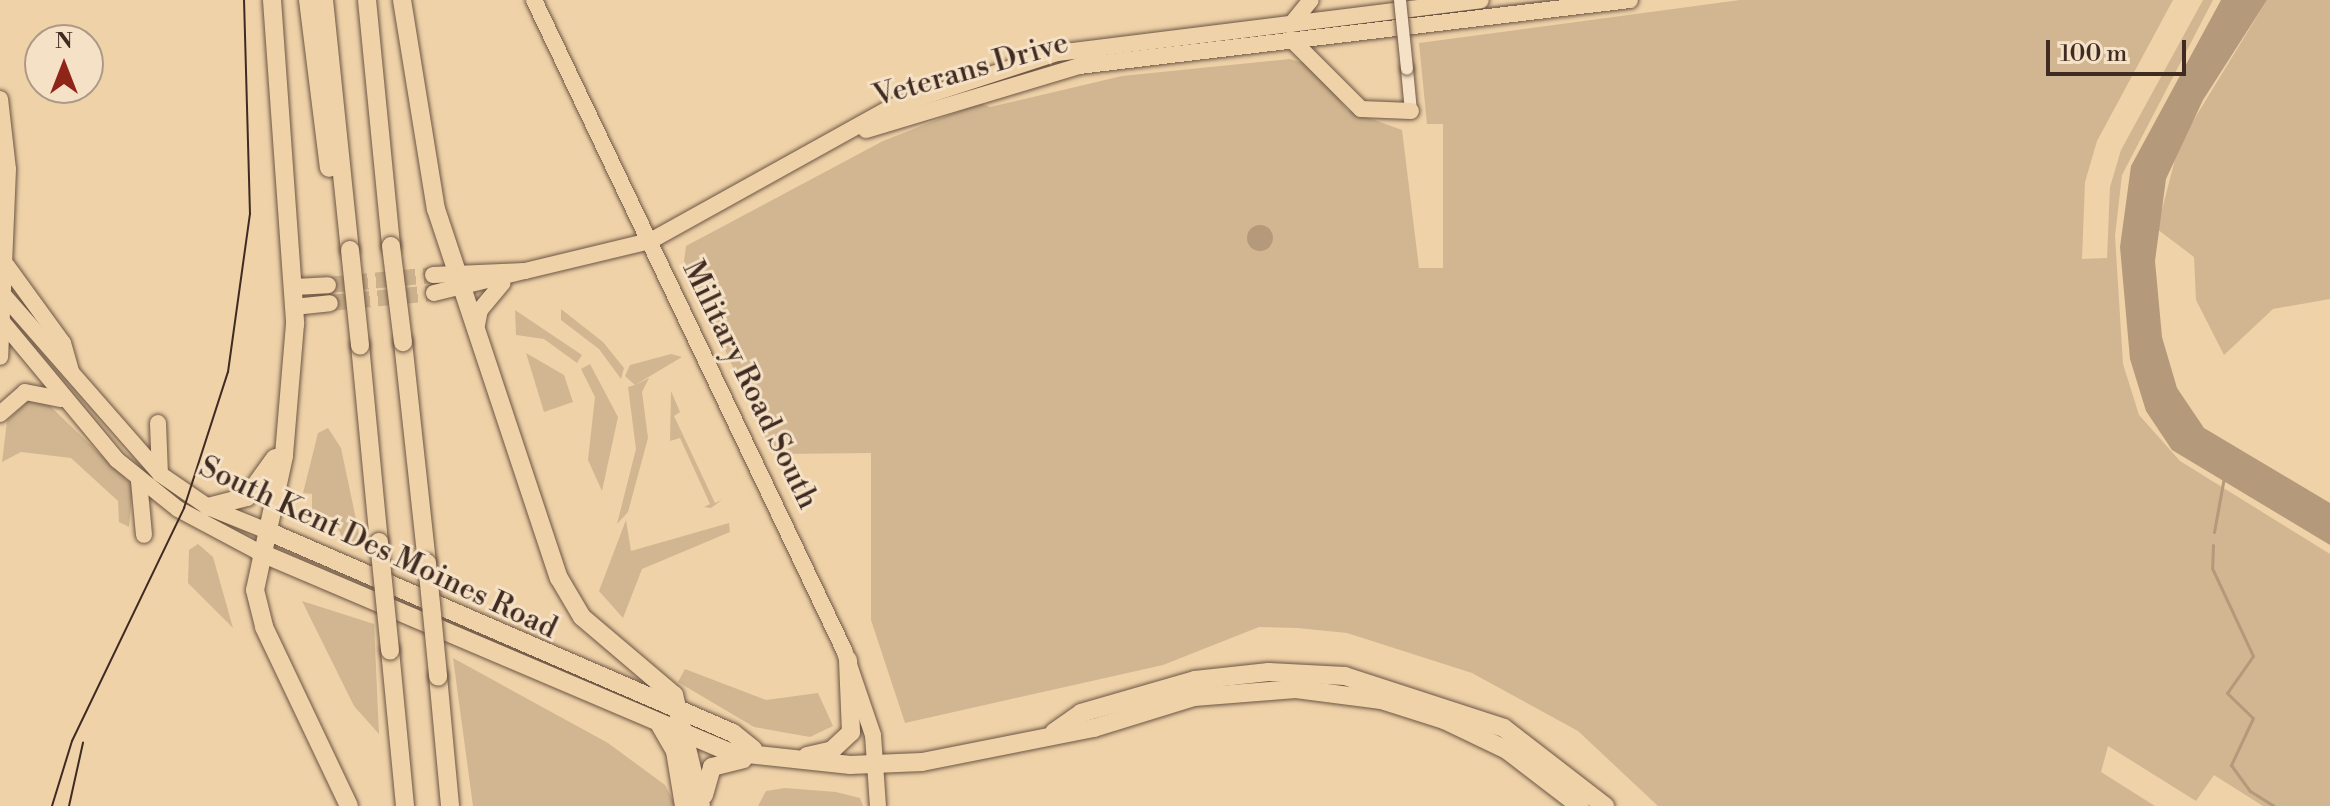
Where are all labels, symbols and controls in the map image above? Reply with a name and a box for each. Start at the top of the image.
north arrow [24,24,104,104]
scale bar [2050,24,2190,74]
street label: Veterans Drive [869,25,1073,115]
text: N [55,28,73,55]
text: 100 m [2060,39,2127,69]
street label: Military Road South [674,255,826,515]
street label: South Kent Des Moines Road [193,449,563,647]

